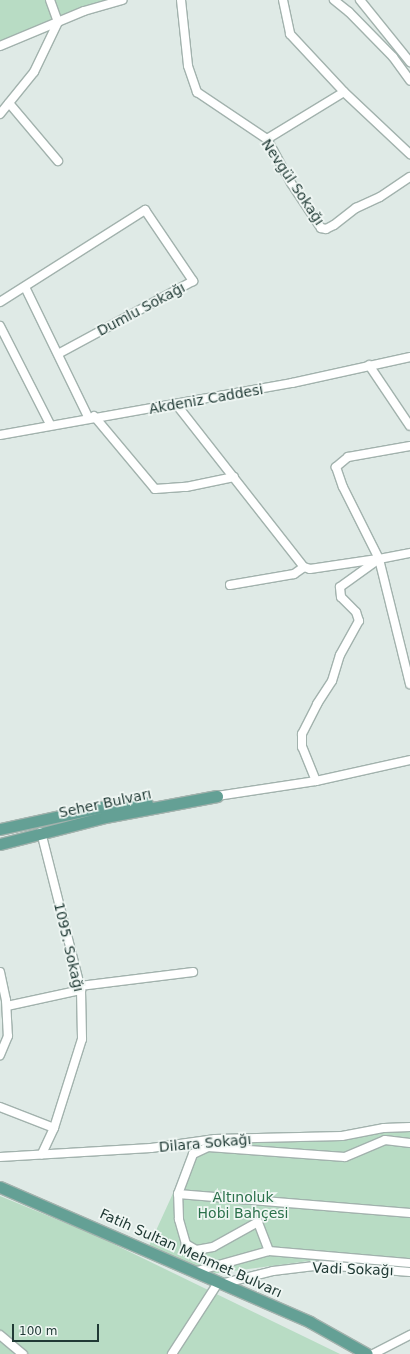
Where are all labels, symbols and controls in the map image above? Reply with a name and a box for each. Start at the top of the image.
street label: Nevgül Sokağı [258,136,328,228]
street label: Dumlu Sokağı [94,279,188,339]
street label: Akdeniz Caddesi [148,381,264,417]
street label: Seher Bulvarı [57,785,153,821]
street label: 1095. Sokağı [51,901,87,993]
street label: Dilara Sokağı [158,1131,252,1155]
park label: Altınoluk Hobi Bahçesi [198,1189,288,1222]
street label: Fatih Sultan Mehmet Bulvarı [97,1205,285,1301]
street label: Vadi Sokağı [312,1259,394,1279]
scale bar [14,1316,101,1342]
text: 100 m [19,1324,57,1338]

